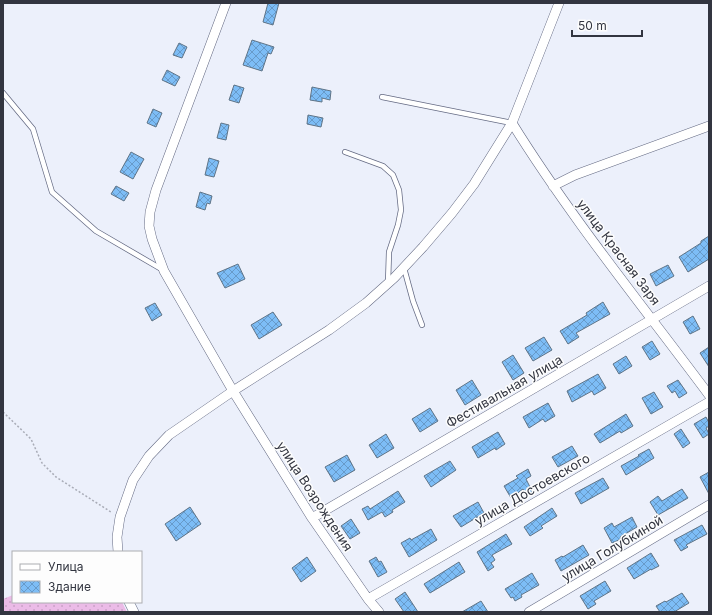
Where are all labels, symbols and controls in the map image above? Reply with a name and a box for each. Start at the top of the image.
scale bar [572,12,642,38]
text: 50 m [578,18,607,33]
street label: улица Красная Заря [574,196,664,308]
street label: Фестивальная улица [443,351,565,431]
street label: улица Возрождения [274,438,356,554]
street label: улица Достоевского [472,449,593,528]
street label: улица Голубкиной [559,511,665,585]
legend [12,551,142,603]
text: Улица [48,559,83,574]
text: Здание [48,579,91,594]

